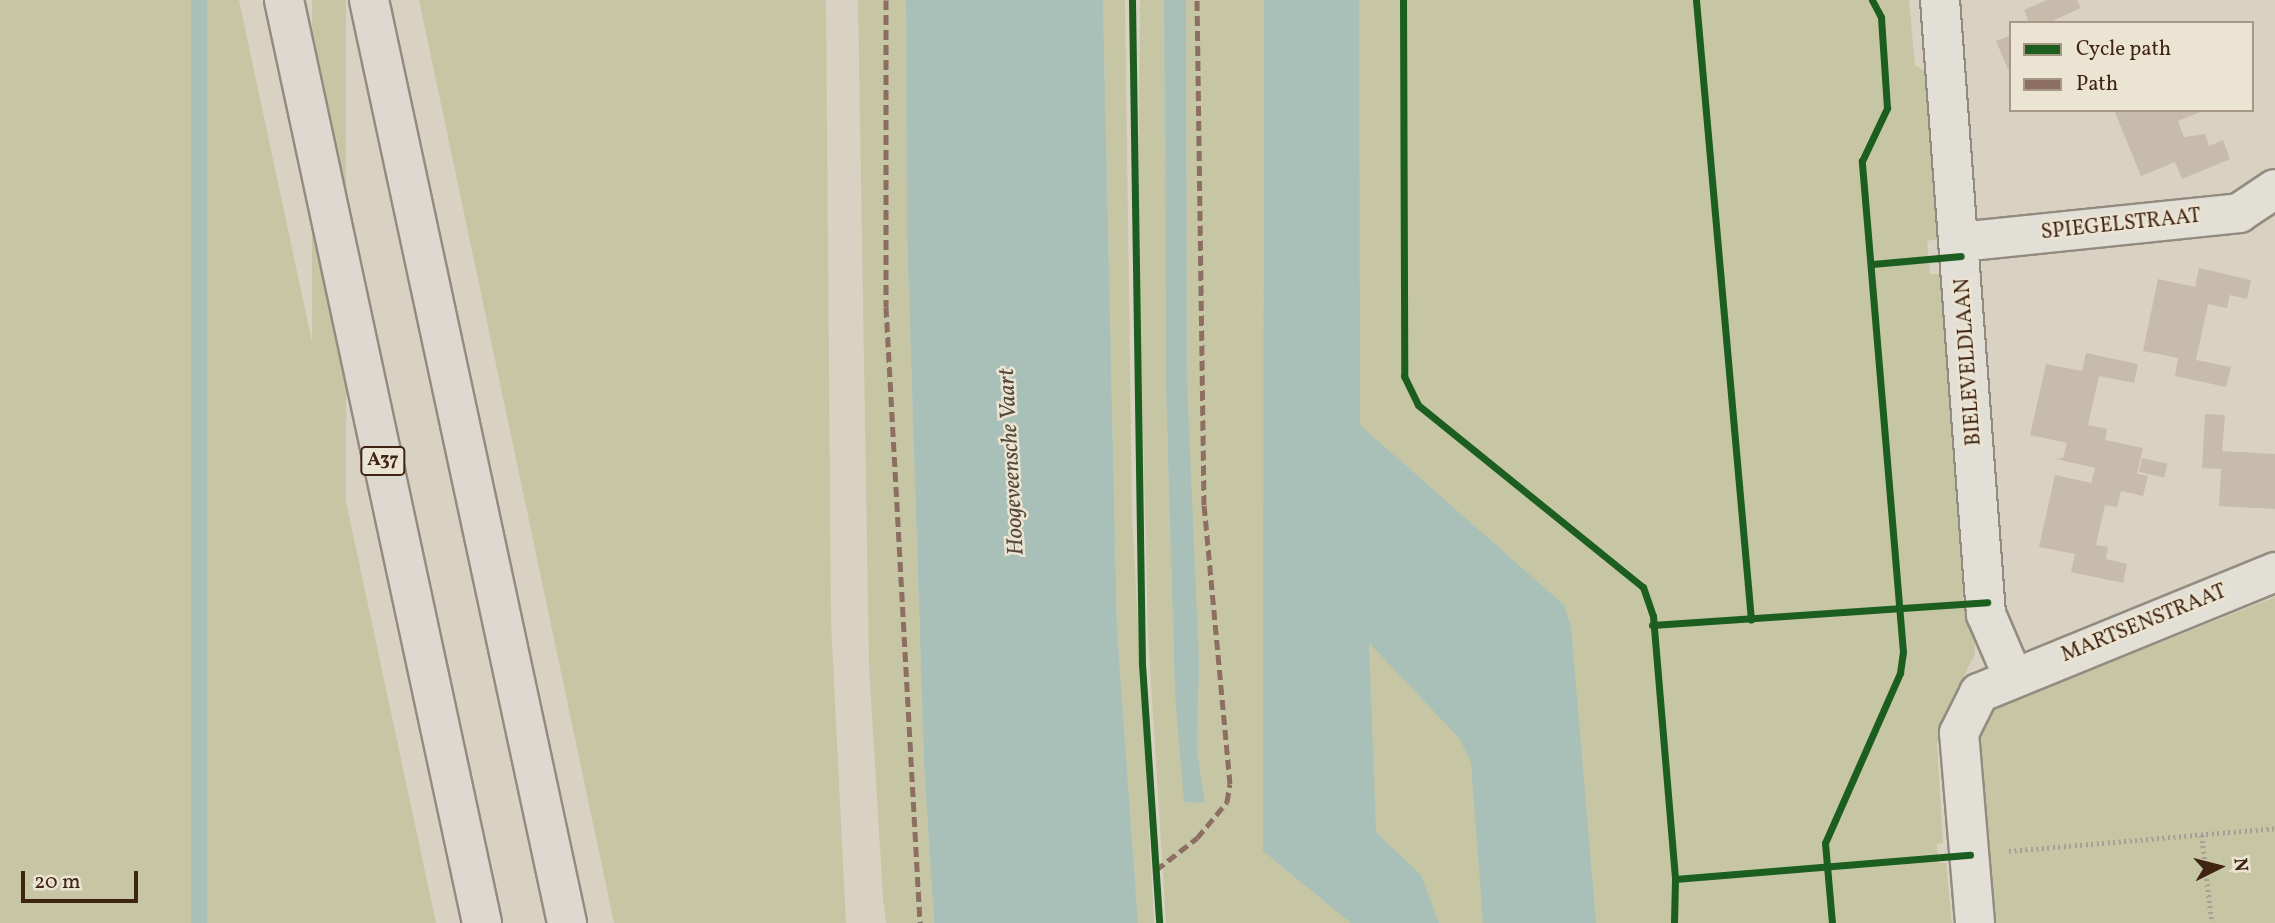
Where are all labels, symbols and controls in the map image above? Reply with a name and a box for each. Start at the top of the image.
legend [2009,21,2254,112]
text: Cycle path [2076,35,2171,64]
text: Path [2076,70,2118,99]
street label: SPIEGELSTRAAT [2040,204,2202,246]
street label: BIELEVELDLAAN [1951,277,1987,447]
water label: Hoogeveensche Vaart [993,368,1031,556]
road number: A37 [360,446,406,476]
street label: MARTSENSTRAAT [2058,579,2230,669]
north arrow [2184,832,2254,902]
scale bar [24,856,142,900]
text: N [2226,857,2254,873]
text: 20 m [34,868,80,897]

